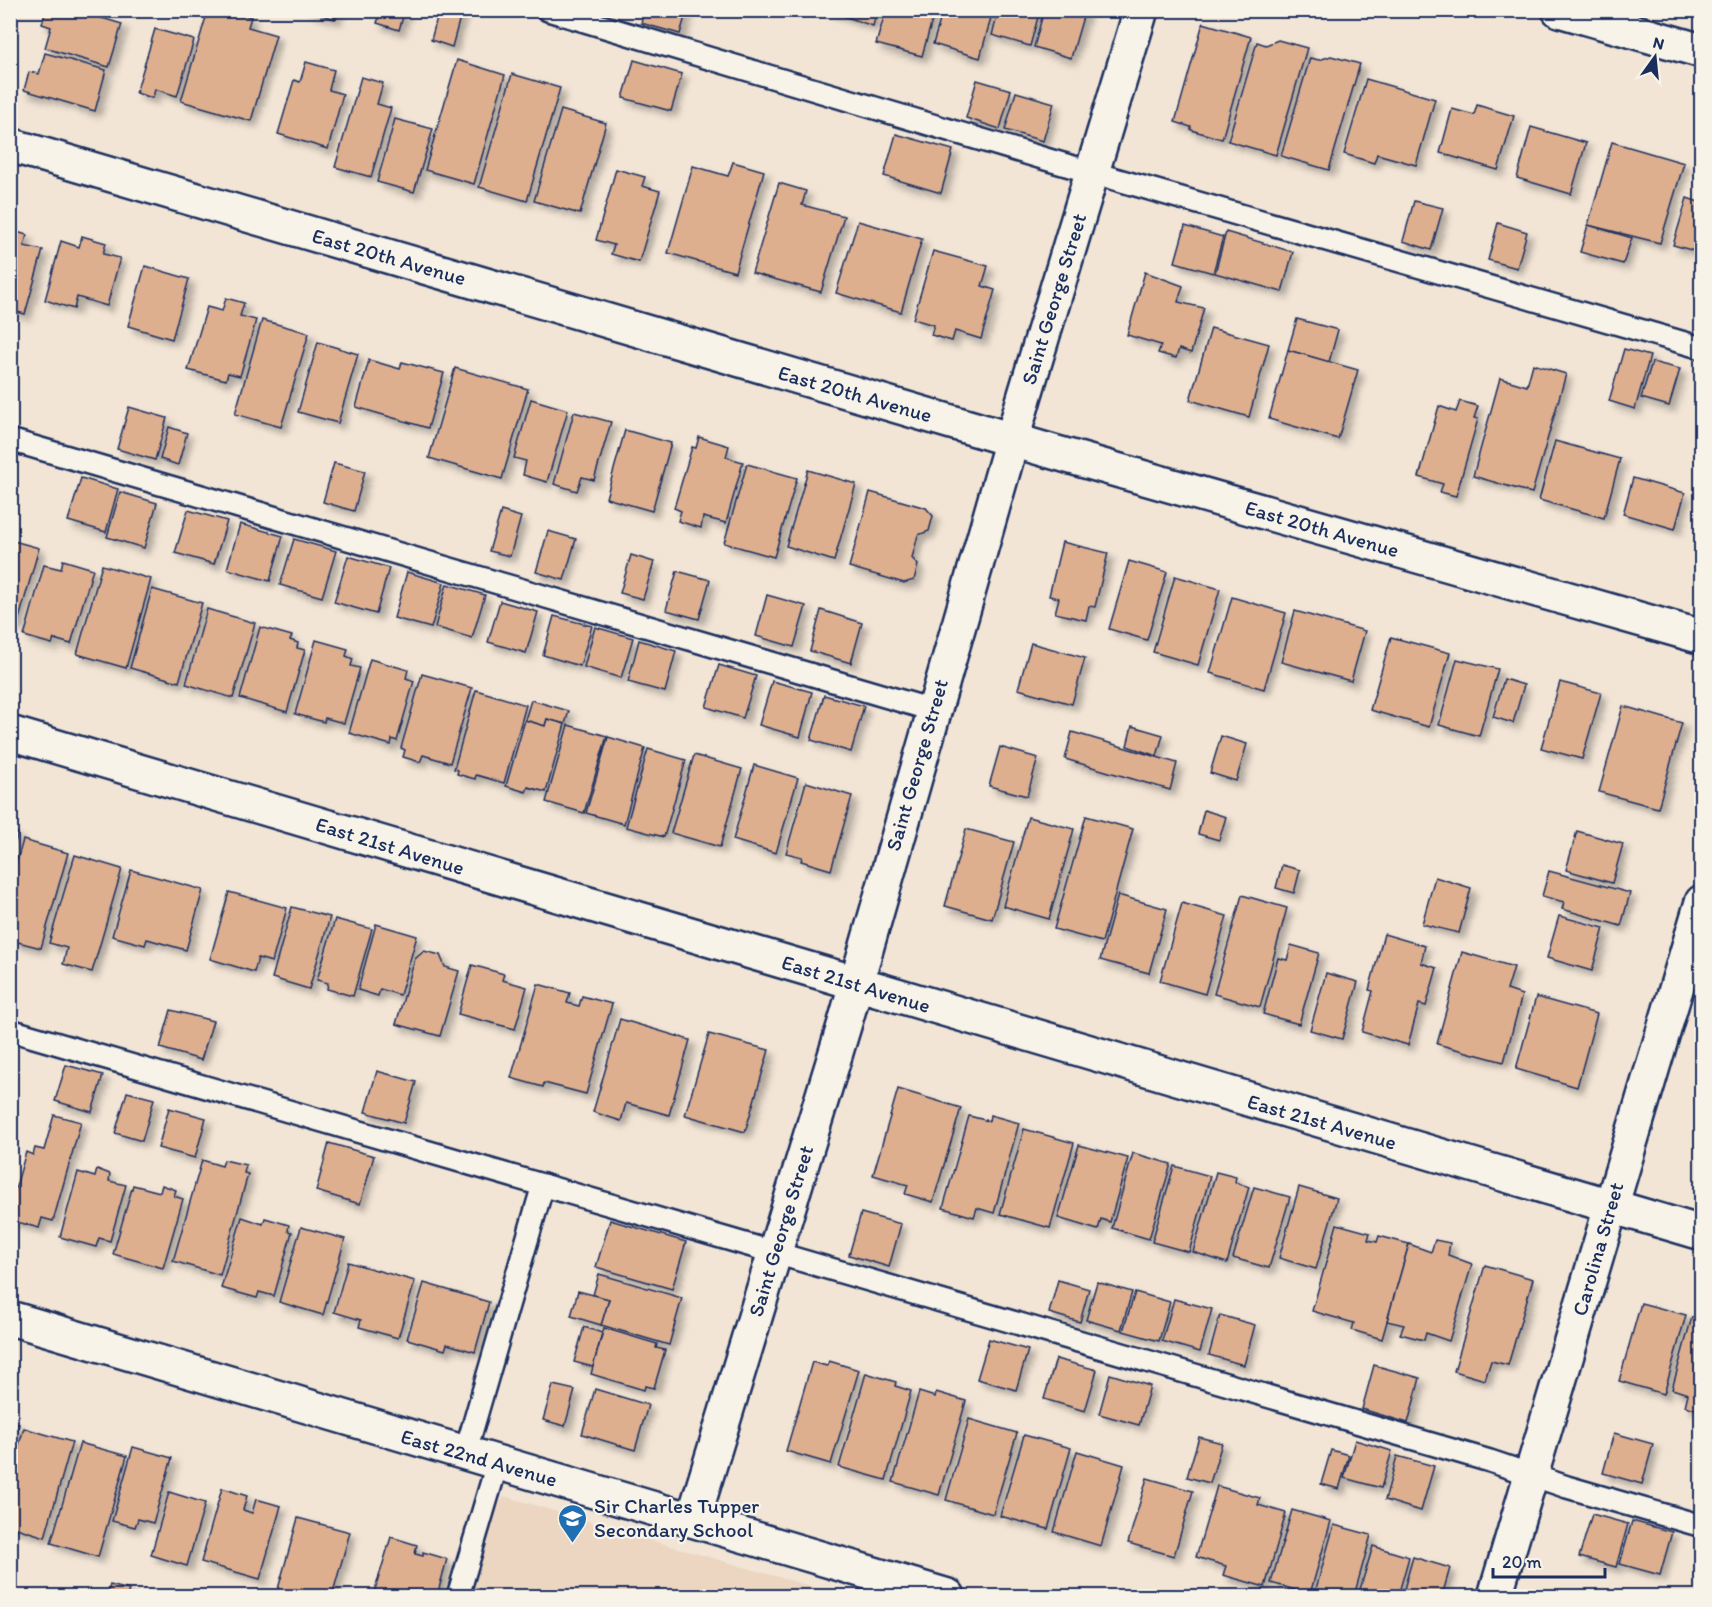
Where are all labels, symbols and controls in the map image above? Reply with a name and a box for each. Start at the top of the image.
north arrow [1625,27,1685,87]
text: N [1651,32,1666,54]
street label: Saint George Street [1016,210,1091,388]
street label: East 20th Avenue [309,223,469,290]
street label: East 20th Avenue [775,360,935,427]
street label: East 20th Avenue [1242,495,1402,562]
street label: Saint George Street [880,676,953,854]
street label: East 21st Avenue [313,811,467,880]
street label: East 21st Avenue [779,949,933,1018]
street label: East 21st Avenue [1245,1088,1400,1155]
street label: Saint George Street [743,1142,818,1320]
street label: Carolina Street [1566,1179,1629,1319]
street label: East 22nd Avenue [398,1423,560,1492]
place label: Sir Charles Tupper Secondary School [594,1493,759,1542]
school or university icon: Sir Charles Tupper Secondary School [557,1502,589,1544]
scale bar [1493,1541,1606,1579]
text: 20 m [1502,1551,1542,1573]

